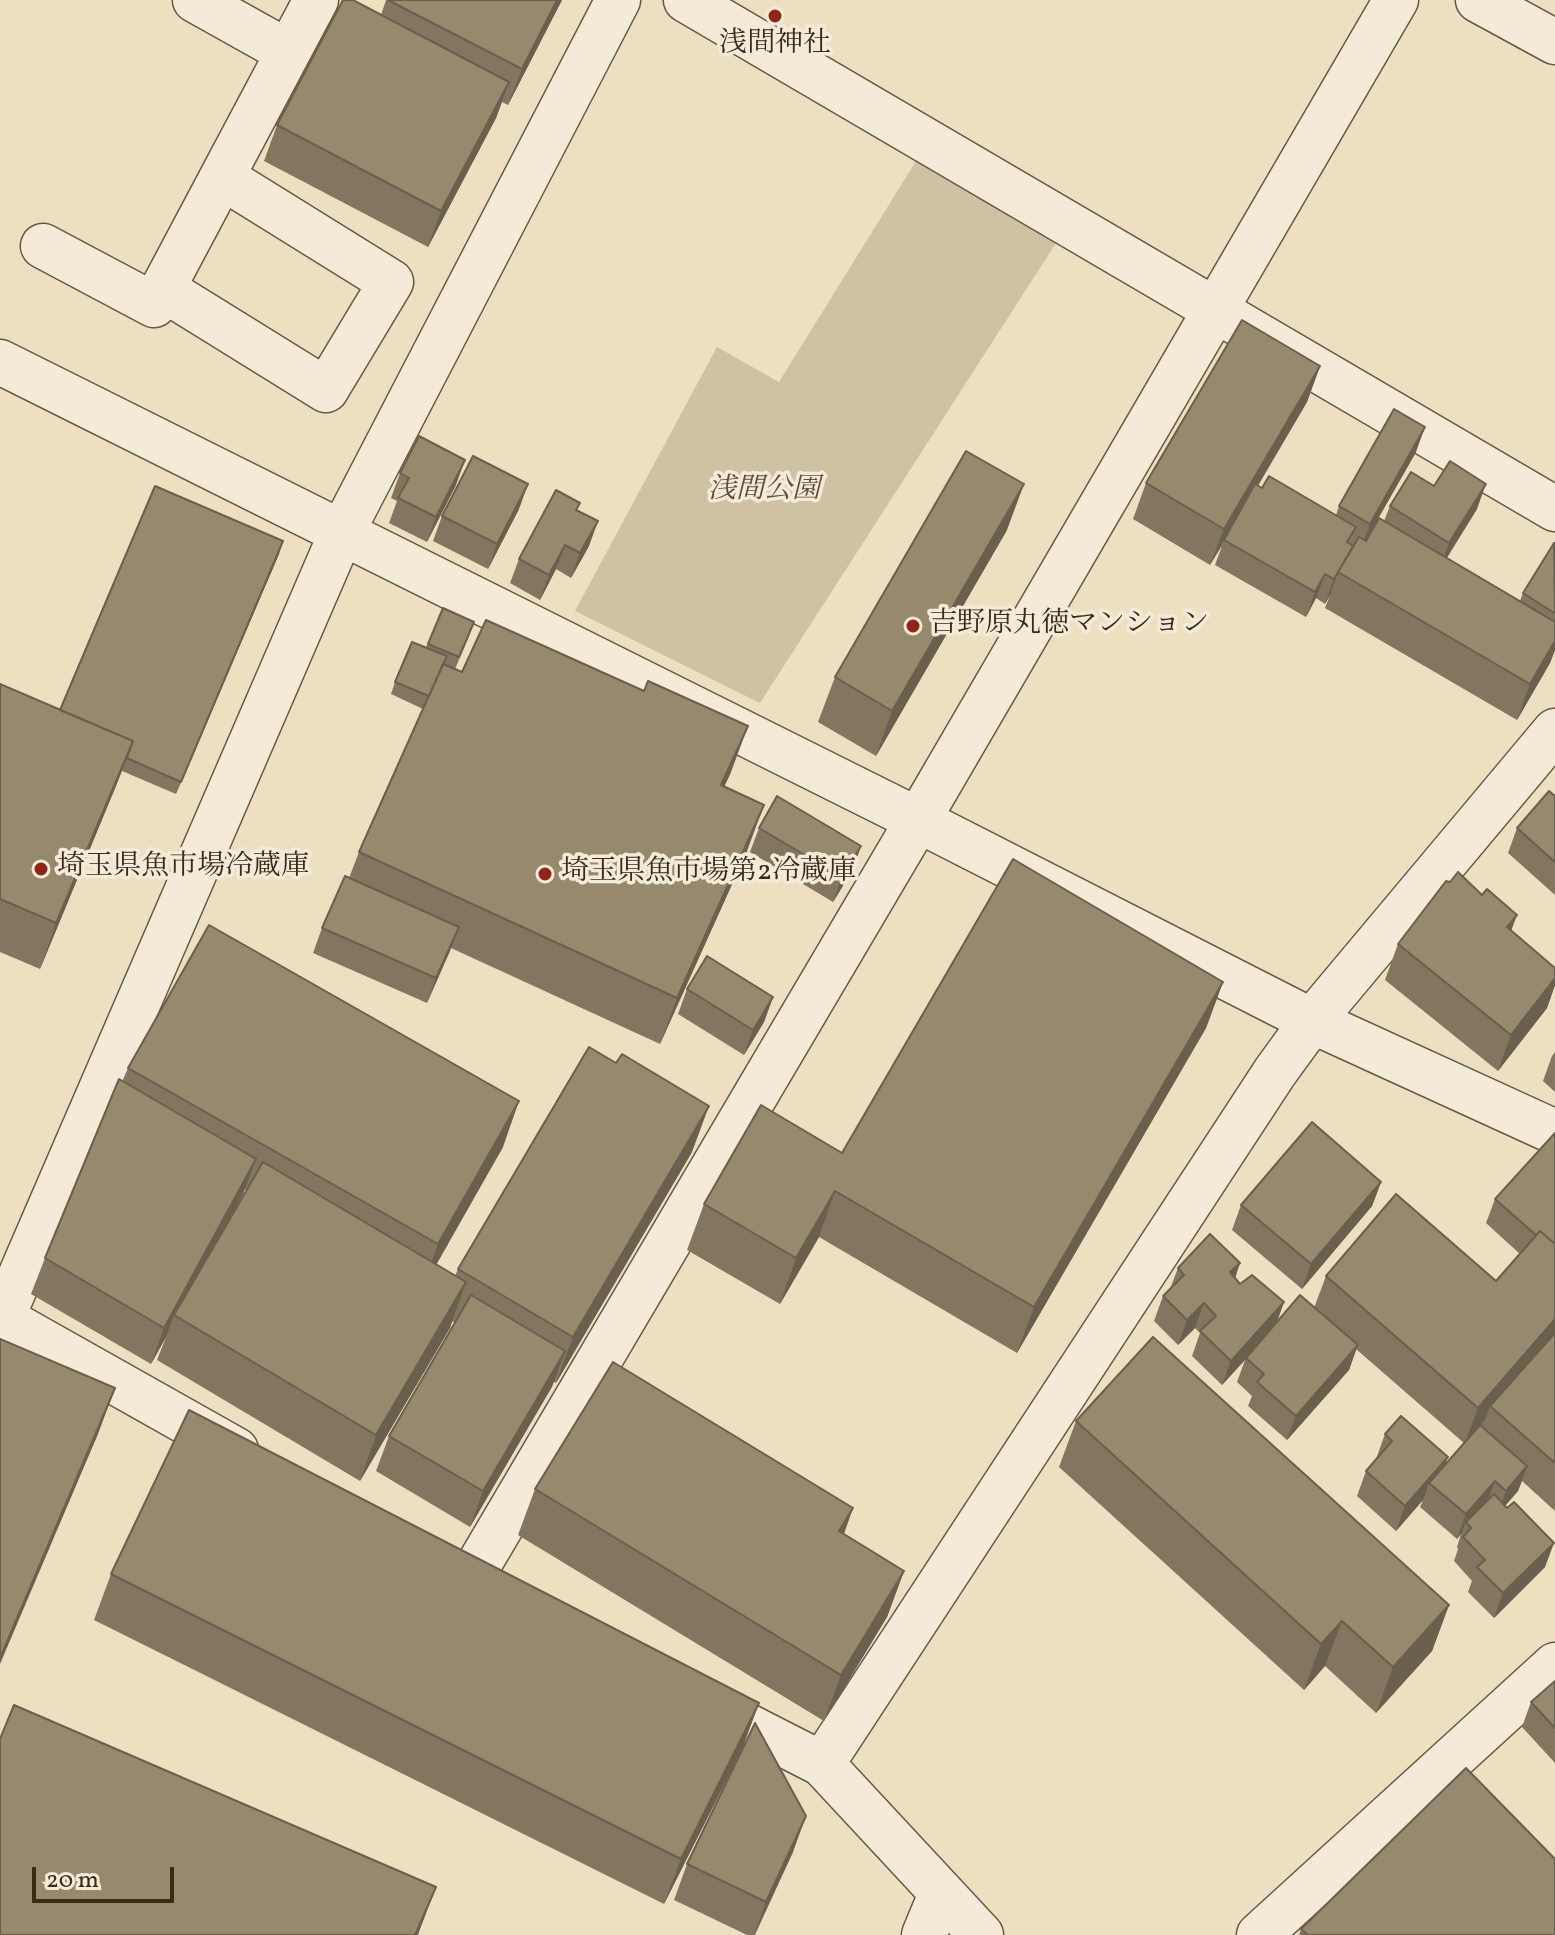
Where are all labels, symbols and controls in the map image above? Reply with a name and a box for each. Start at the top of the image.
marker: 浅間神社 [766,7,784,25]
place label: 浅間神社 [719,29,831,63]
park label: 浅間公園 [708,475,820,509]
place label: 吉野原丸徳マンション [929,609,1209,643]
marker: 吉野原丸徳マンション [904,617,922,635]
place label: 埼玉県魚市場冷蔵庫 [57,852,309,886]
place label: 埼玉県魚市場第2冷蔵庫 [561,857,856,891]
marker: 埼玉県魚市場冷蔵庫 [32,860,50,878]
marker: 埼玉県魚市場第2冷蔵庫 [536,865,554,883]
scale bar [36,1851,178,1901]
text: 20 m [46,1864,99,1898]

